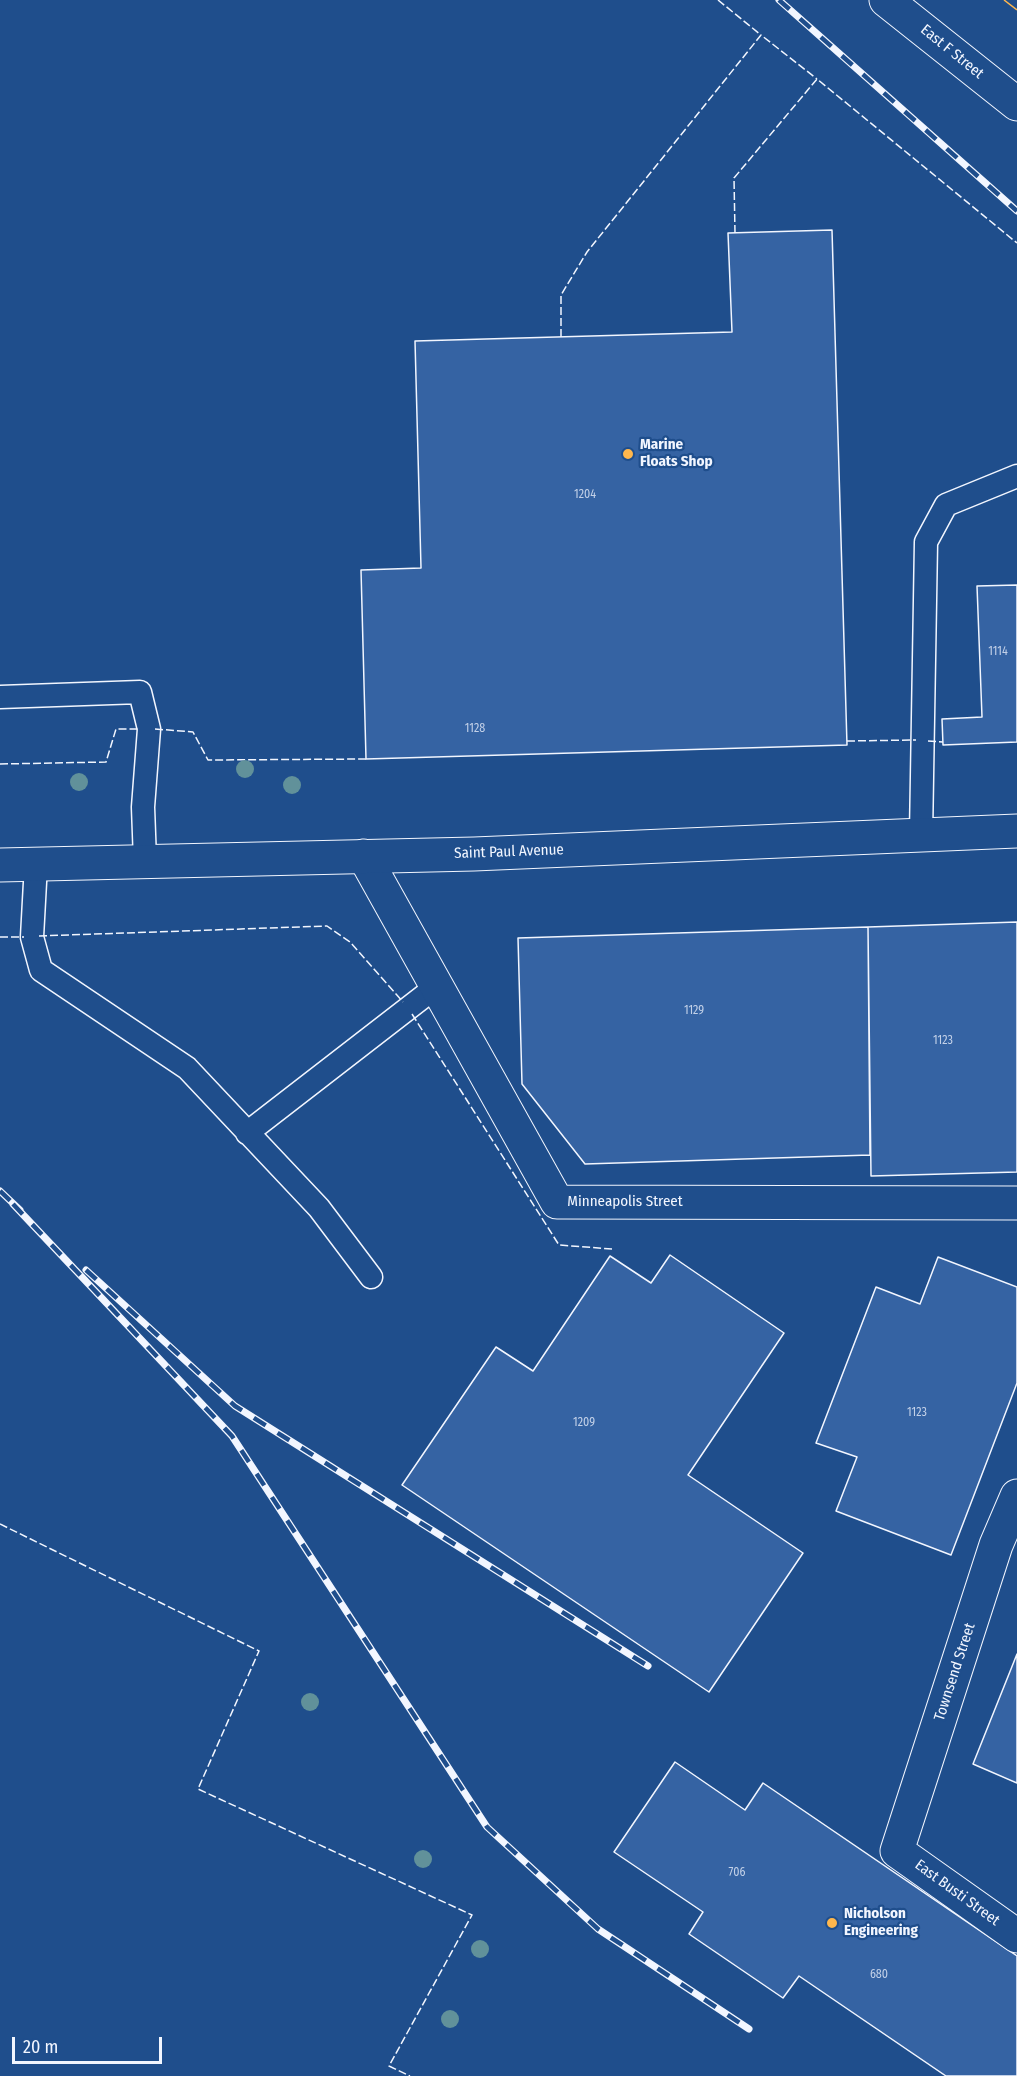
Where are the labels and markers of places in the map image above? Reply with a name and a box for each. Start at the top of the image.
place label: Marine Floats Shop [640,436,713,471]
marker: Marine Floats Shop [621,447,635,461]
place label: Nicholson Engineering [844,1905,918,1940]
marker: Nicholson Engineering [825,1916,839,1930]

